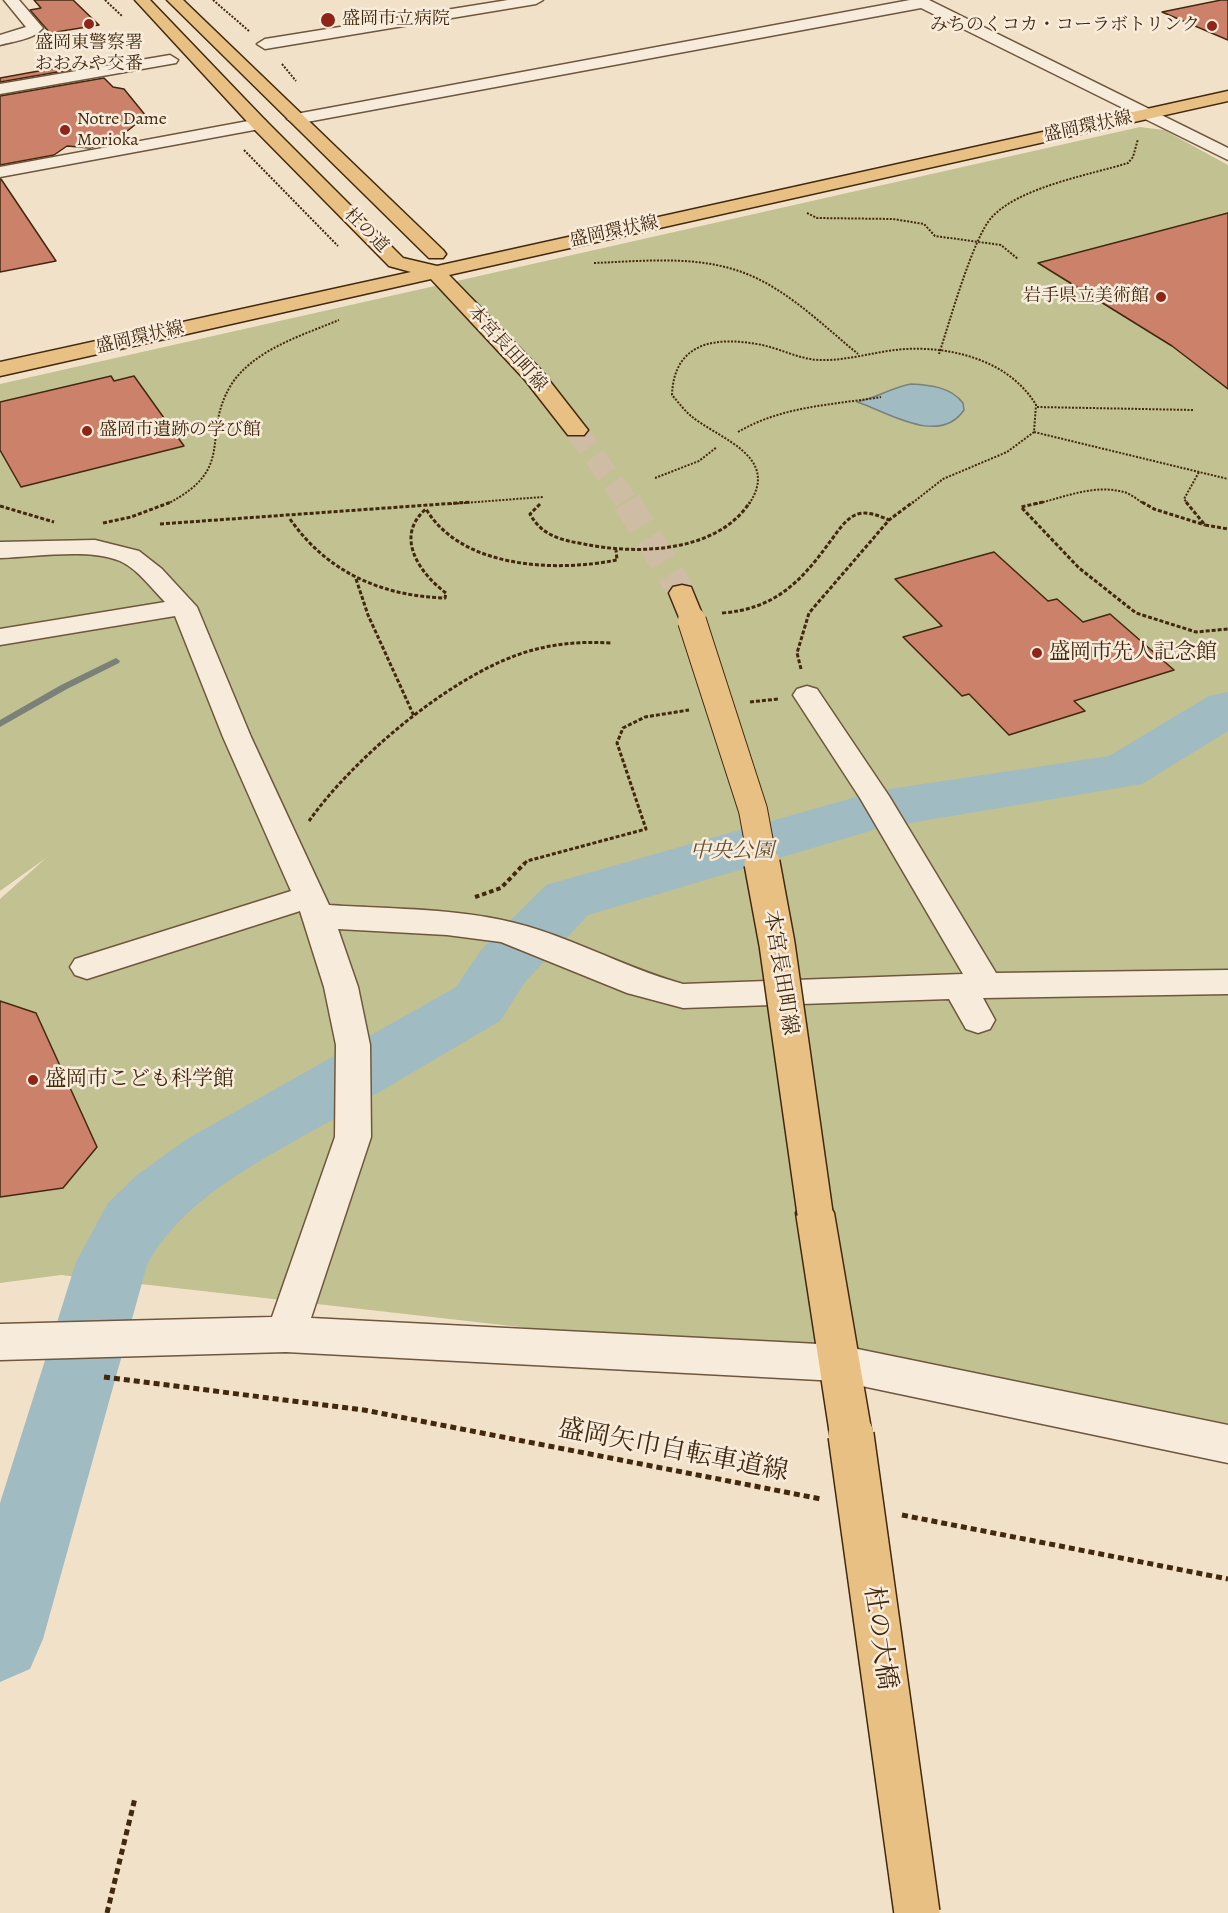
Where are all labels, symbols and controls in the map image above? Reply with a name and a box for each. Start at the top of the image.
place label: 盛岡市立病院 [342,9,450,31]
marker: 盛岡市立病院 [319,11,337,29]
place label: みちのくコカ・コーラボトリンク [930,15,1200,37]
marker: 盛岡東警察署 おおみや交番 [82,17,96,31]
marker: みちのくコカ・コーラボトリンク [1205,19,1219,33]
place label: 盛岡東警察署 おおみや交番 [35,33,143,76]
street label: 盛岡環状線 [1042,107,1134,147]
place label: Notre Dame Morioka [77,109,167,152]
marker: Notre Dame Morioka [58,123,72,137]
street label: 杜の道 [339,204,393,258]
street label: 盛岡環状線 [568,212,660,252]
place label: 岩手県立美術館 [1023,286,1149,308]
marker: 岩手県立美術館 [1154,290,1168,304]
street label: 本宮長田町線 [463,302,551,396]
street label: 盛岡環状線 [94,317,186,359]
place label: 盛岡市遺跡の学び館 [99,420,261,442]
marker: 盛岡市遺跡の学び館 [80,424,94,438]
place label: 盛岡市先人記念館 [1049,640,1217,666]
marker: 盛岡市先人記念館 [1030,646,1044,660]
park label: 中央公園 [690,839,774,865]
street label: 本宮長田町線 [758,909,802,1037]
place label: 盛岡市こども科学館 [45,1067,234,1093]
marker: 盛岡市こども科学館 [26,1073,40,1087]
street label: 盛岡矢巾自転車道線 [555,1413,791,1489]
street label: 杜の大橋 [856,1584,902,1692]

